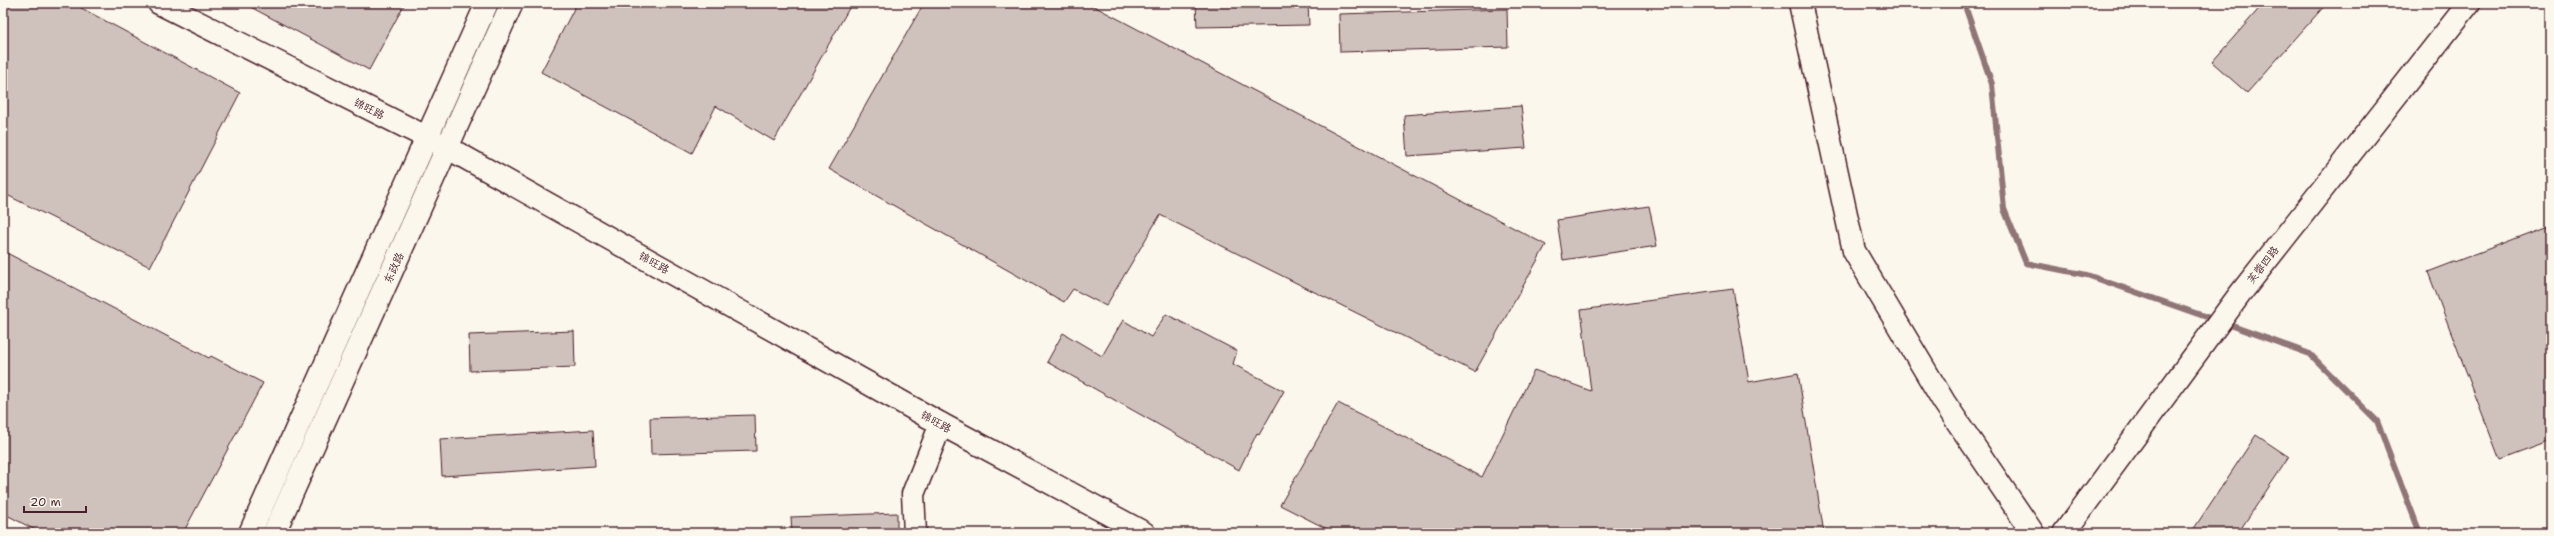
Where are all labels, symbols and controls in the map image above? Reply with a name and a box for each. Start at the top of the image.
street label: 锦旺路 [351,95,387,123]
street label: 芙蓉四路 [2244,243,2282,287]
street label: 锦旺路 [636,248,672,278]
street label: 东政路 [380,250,408,286]
street label: 锦旺路 [918,407,954,437]
scale bar [24,488,86,514]
text: 20 m [30,494,61,510]

